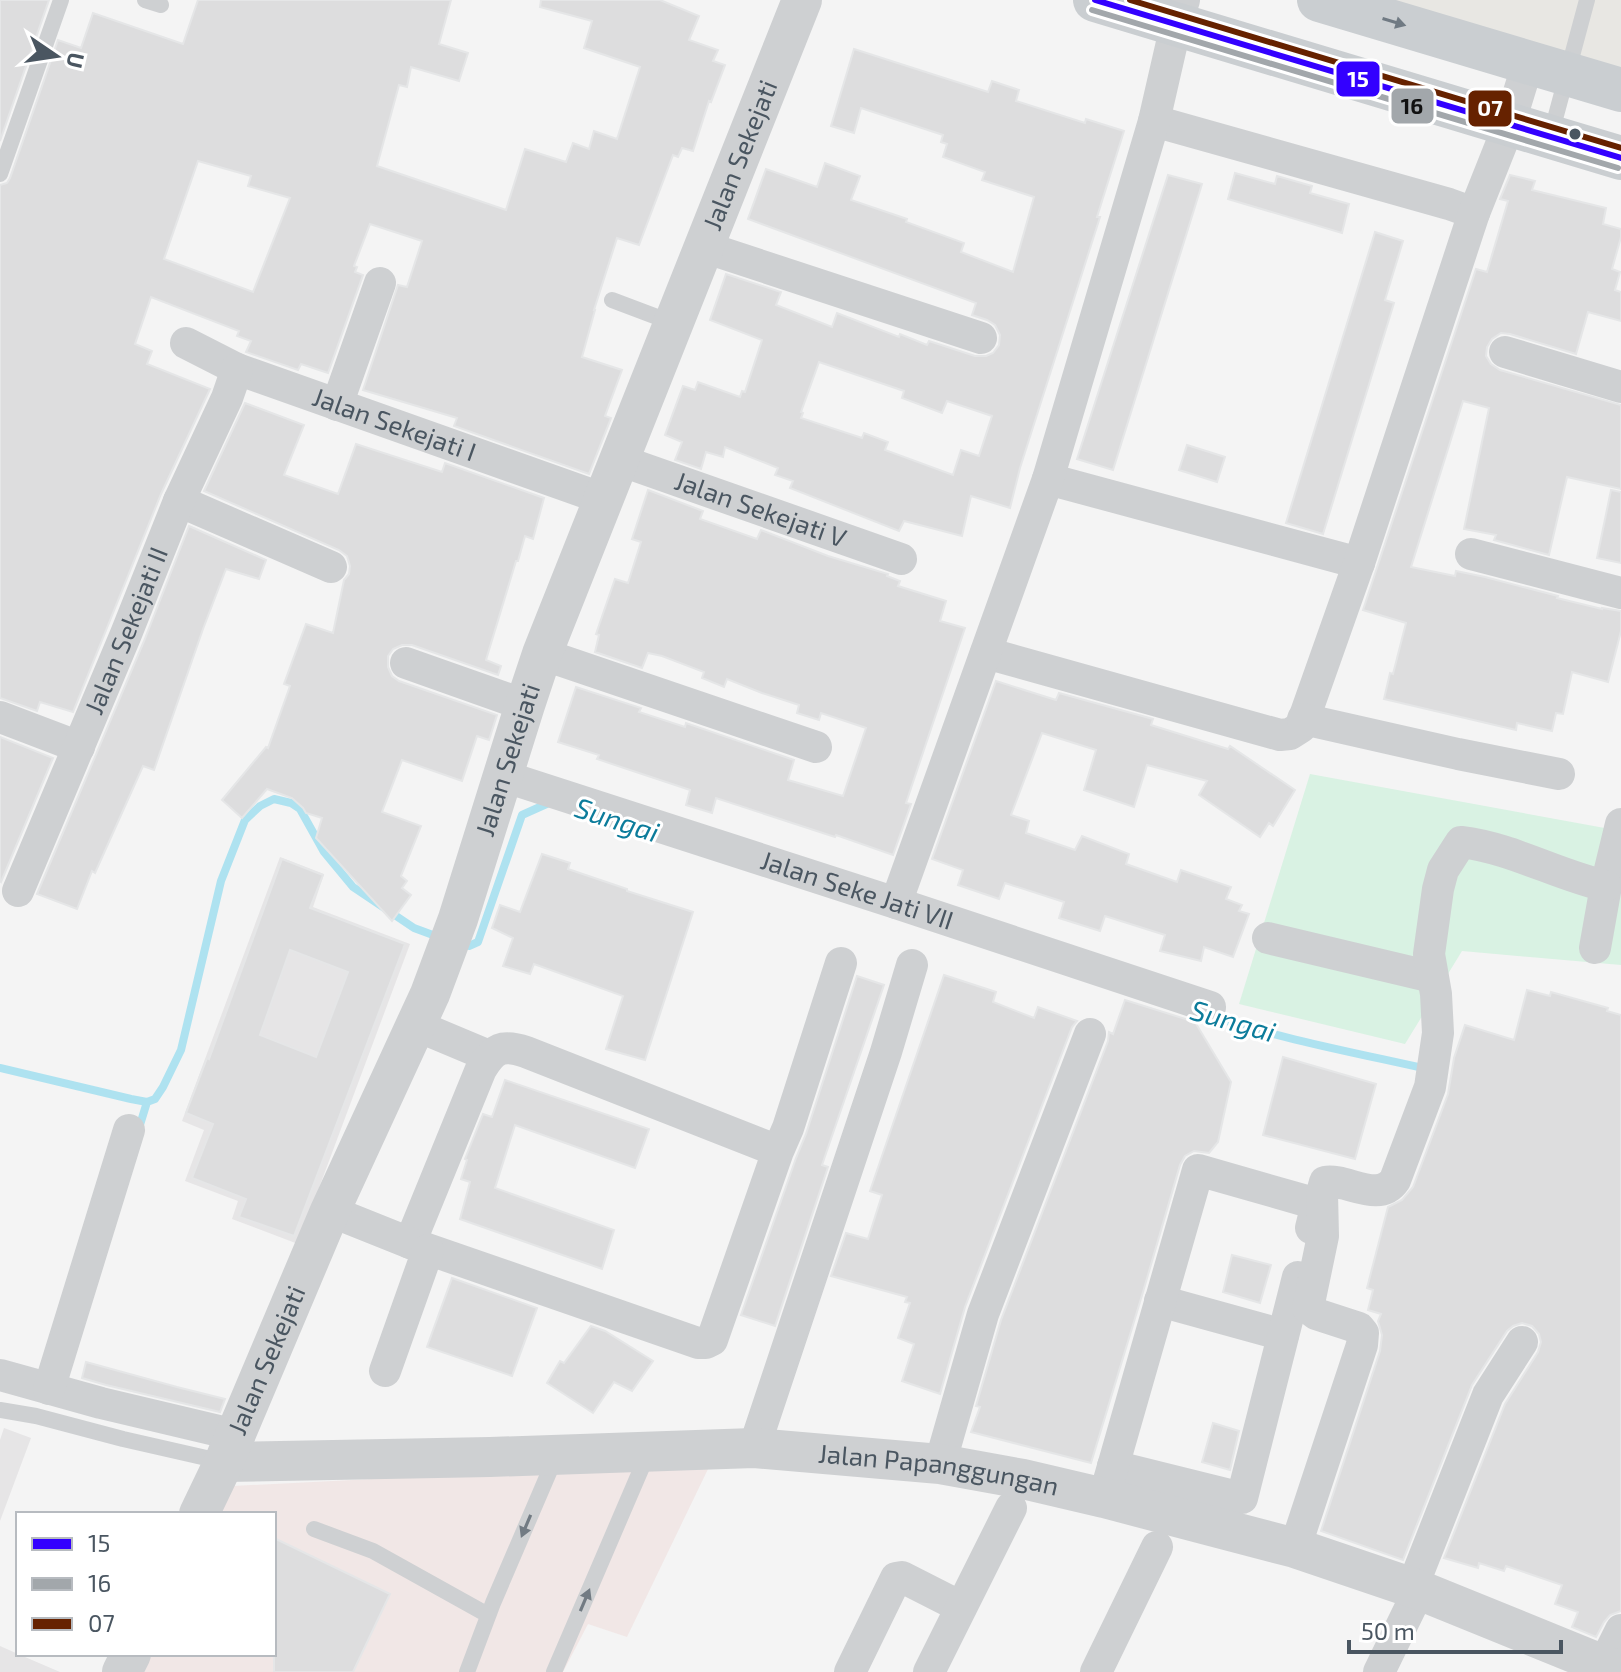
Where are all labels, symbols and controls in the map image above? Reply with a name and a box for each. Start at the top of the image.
north arrow [16,16,96,96]
one-way arrow [1382,16,1406,29]
text: U [62,50,91,71]
line badge: 15 [1335,60,1381,98]
text: 15 [1347,65,1369,91]
street label: Jalan Sekejati [695,75,783,234]
line badge: 16 [1390,87,1435,125]
line badge: 07 [1467,89,1513,128]
text: 16 [1401,92,1423,118]
text: 07 [1477,94,1503,120]
unlabelled marker [1567,126,1583,142]
street label: Jalan Sekejati I [309,380,481,466]
street label: Jalan Sekejati V [671,464,851,553]
street label: Jalan Sekejati II [77,542,173,719]
street label: Jalan Sekejati [468,679,545,840]
water label: Sungai [571,789,664,849]
street label: Jalan Seke Jati VII [757,843,958,935]
water label: Sungai [1187,992,1280,1048]
street label: Jalan Sekejati [220,1281,311,1439]
street label: Jalan Papanggungan [817,1437,1062,1501]
legend [16,1512,276,1656]
one-way arrow [519,1515,532,1538]
text: 15 [88,1528,110,1557]
text: 16 [88,1568,111,1597]
one-way arrow [578,1589,591,1612]
scale bar [1349,1604,1561,1654]
text: 07 [88,1608,115,1637]
text: 50 m [1361,1616,1415,1645]

